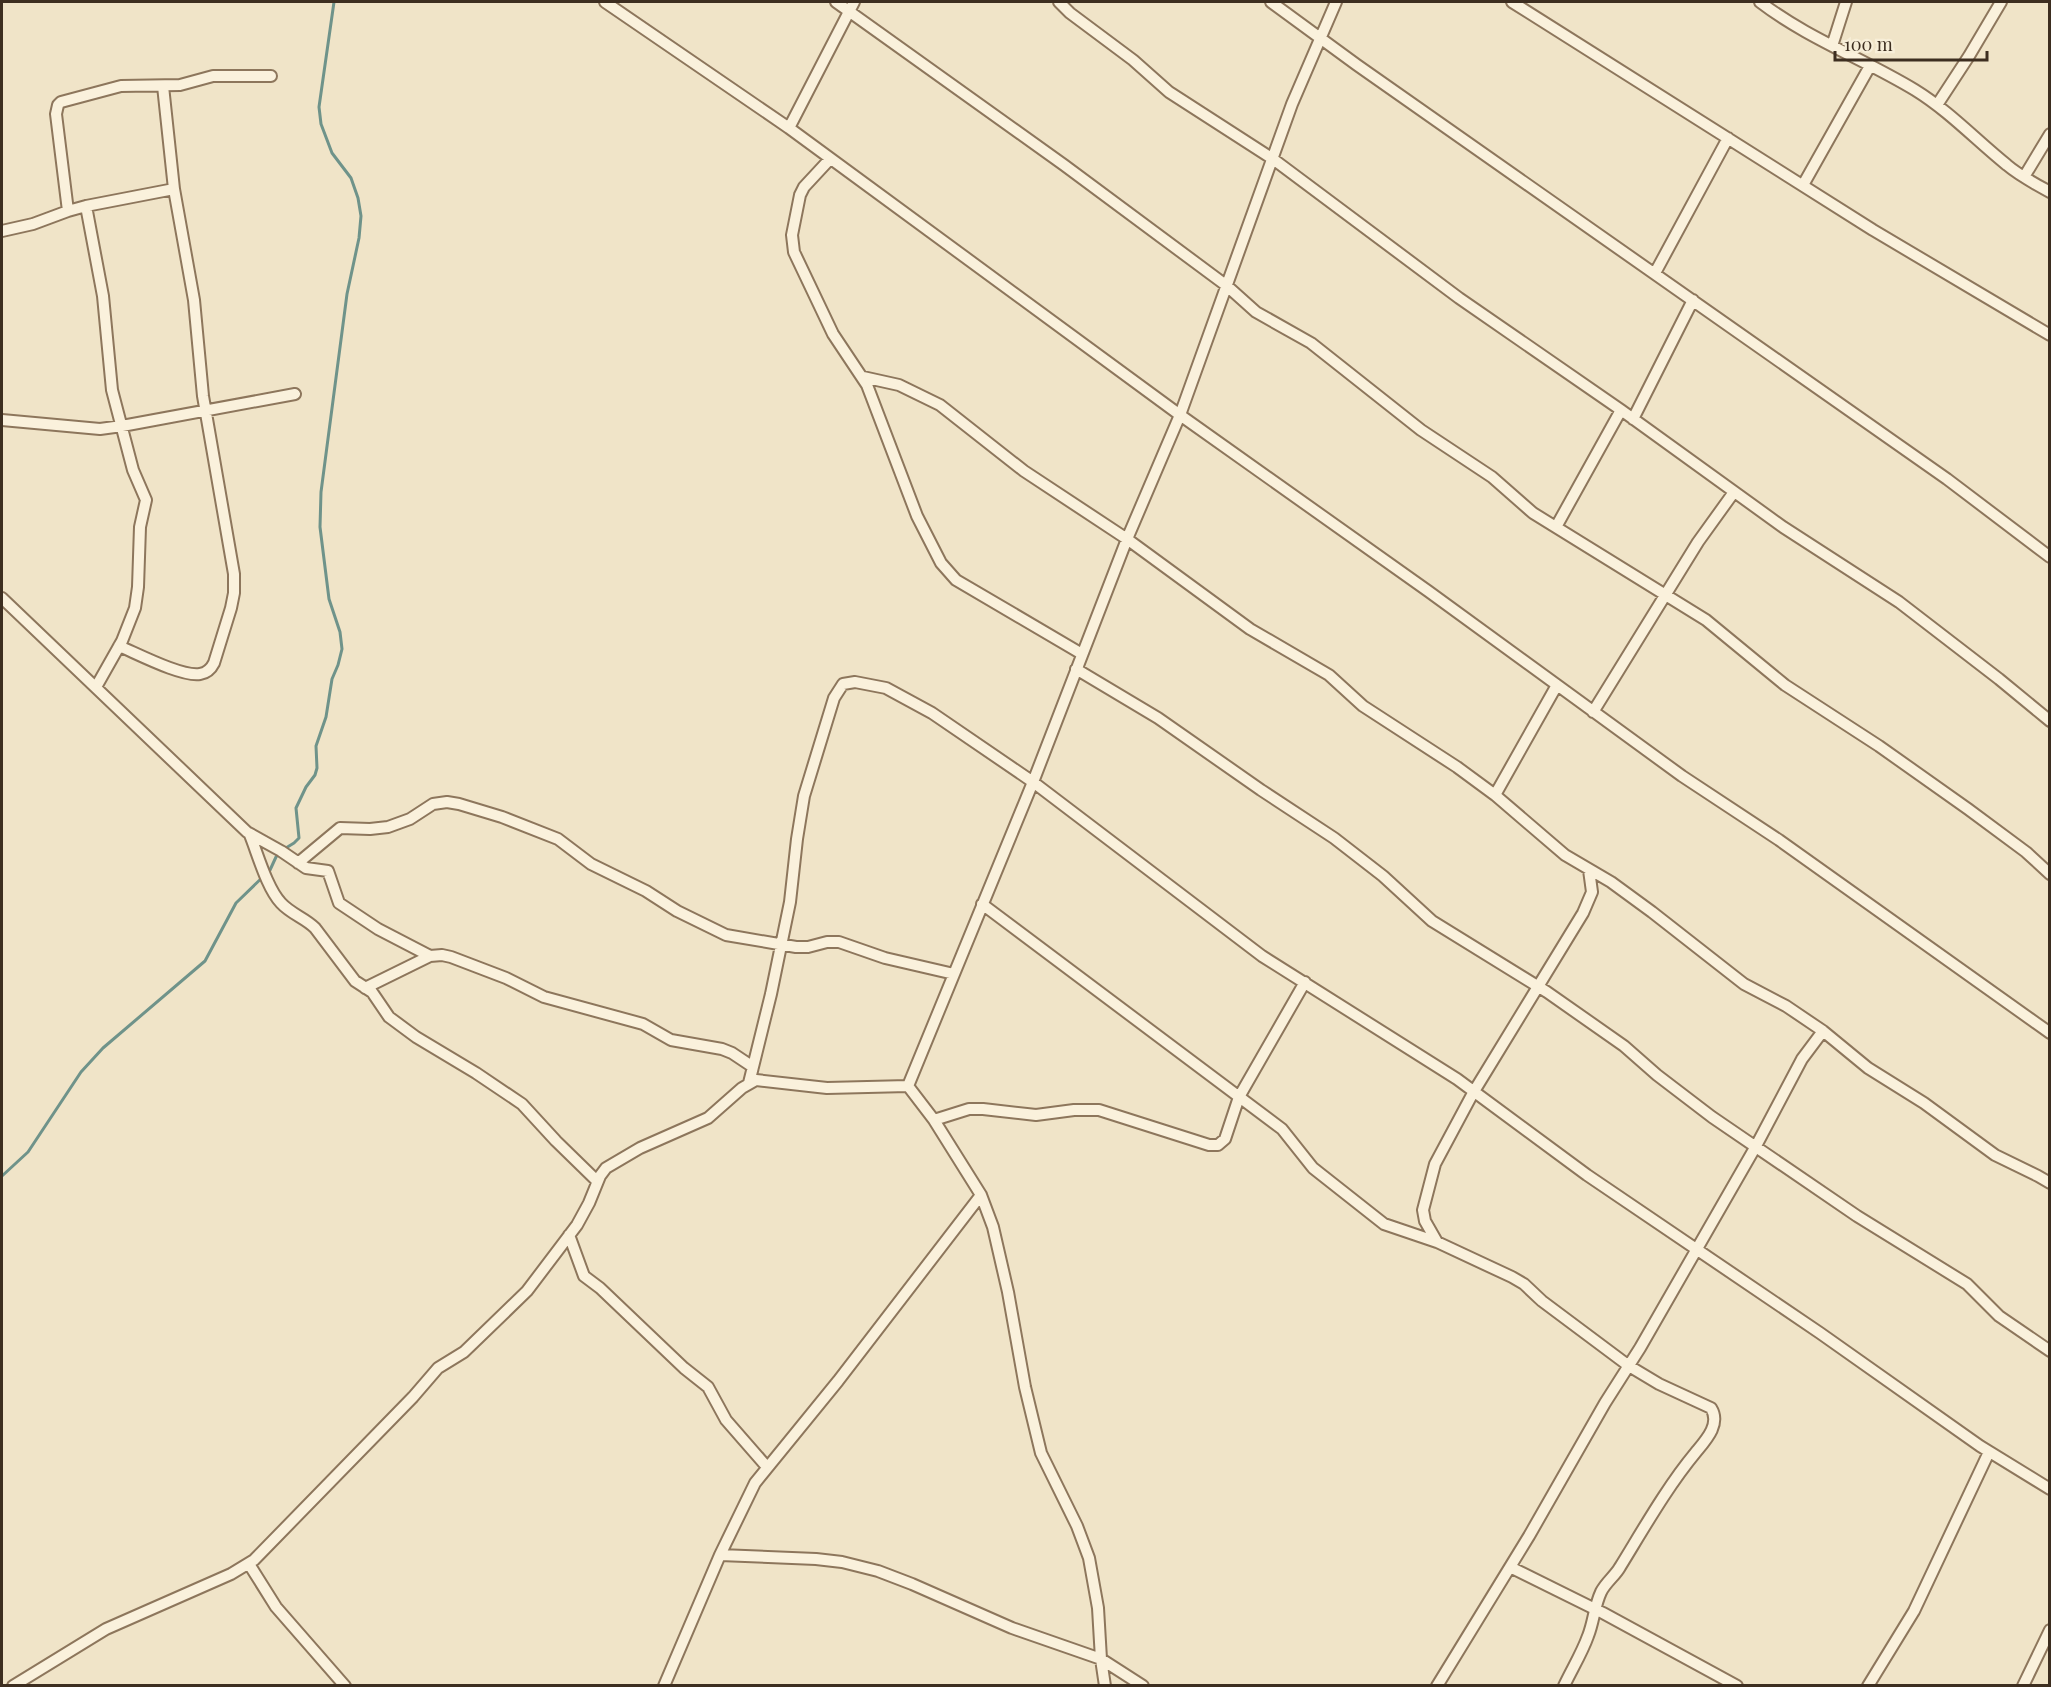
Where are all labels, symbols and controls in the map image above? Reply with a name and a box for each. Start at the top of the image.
scale bar [1835,24,1986,62]
text: 100 m [1844,32,1893,56]

